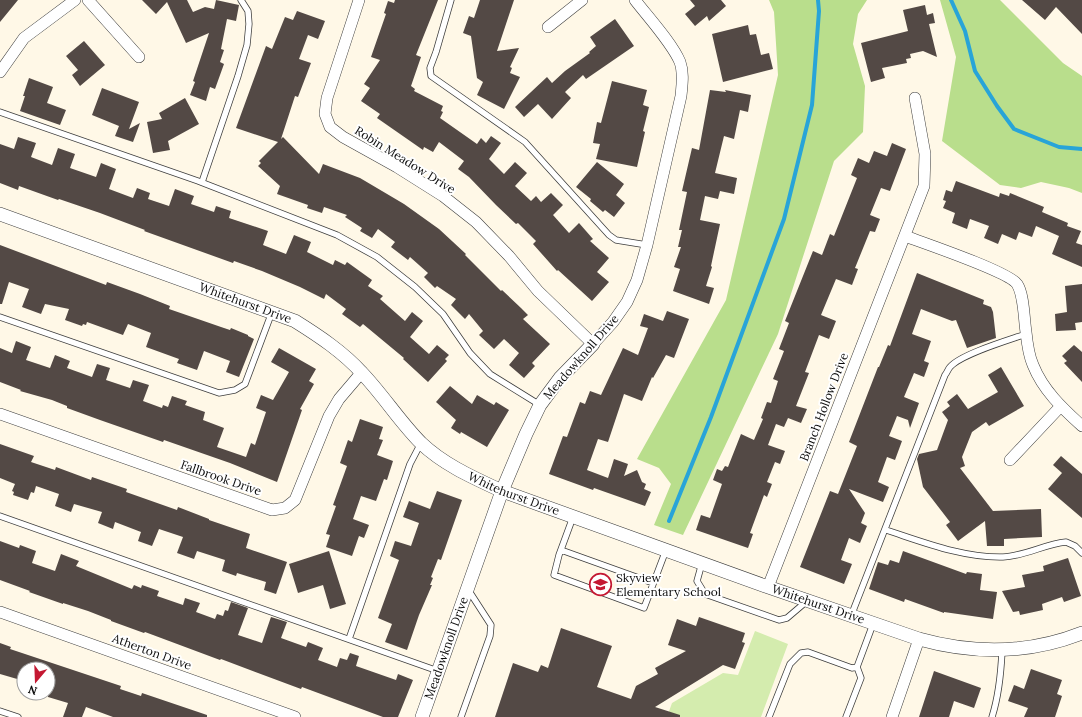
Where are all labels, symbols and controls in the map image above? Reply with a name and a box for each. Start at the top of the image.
street label: Robin Meadow Drive [352,123,459,197]
street label: Whitehurst Drive [197,279,294,326]
street label: Meadowknoll Drive [540,311,622,402]
street label: Branch Hollow Drive [796,350,851,463]
street label: Fallbrook Drive [179,457,264,499]
street label: Whitehurst Drive [466,468,562,518]
place label: Skyview Elementary School [616,570,721,599]
school or university icon: Skyview Elementary School [587,572,613,598]
street label: Whitehurst Drive [770,581,867,627]
street label: Meadowknoll Drive [421,594,471,701]
street label: Atherton Drive [110,630,194,673]
north arrow [16,661,56,701]
text: N [26,682,39,698]

